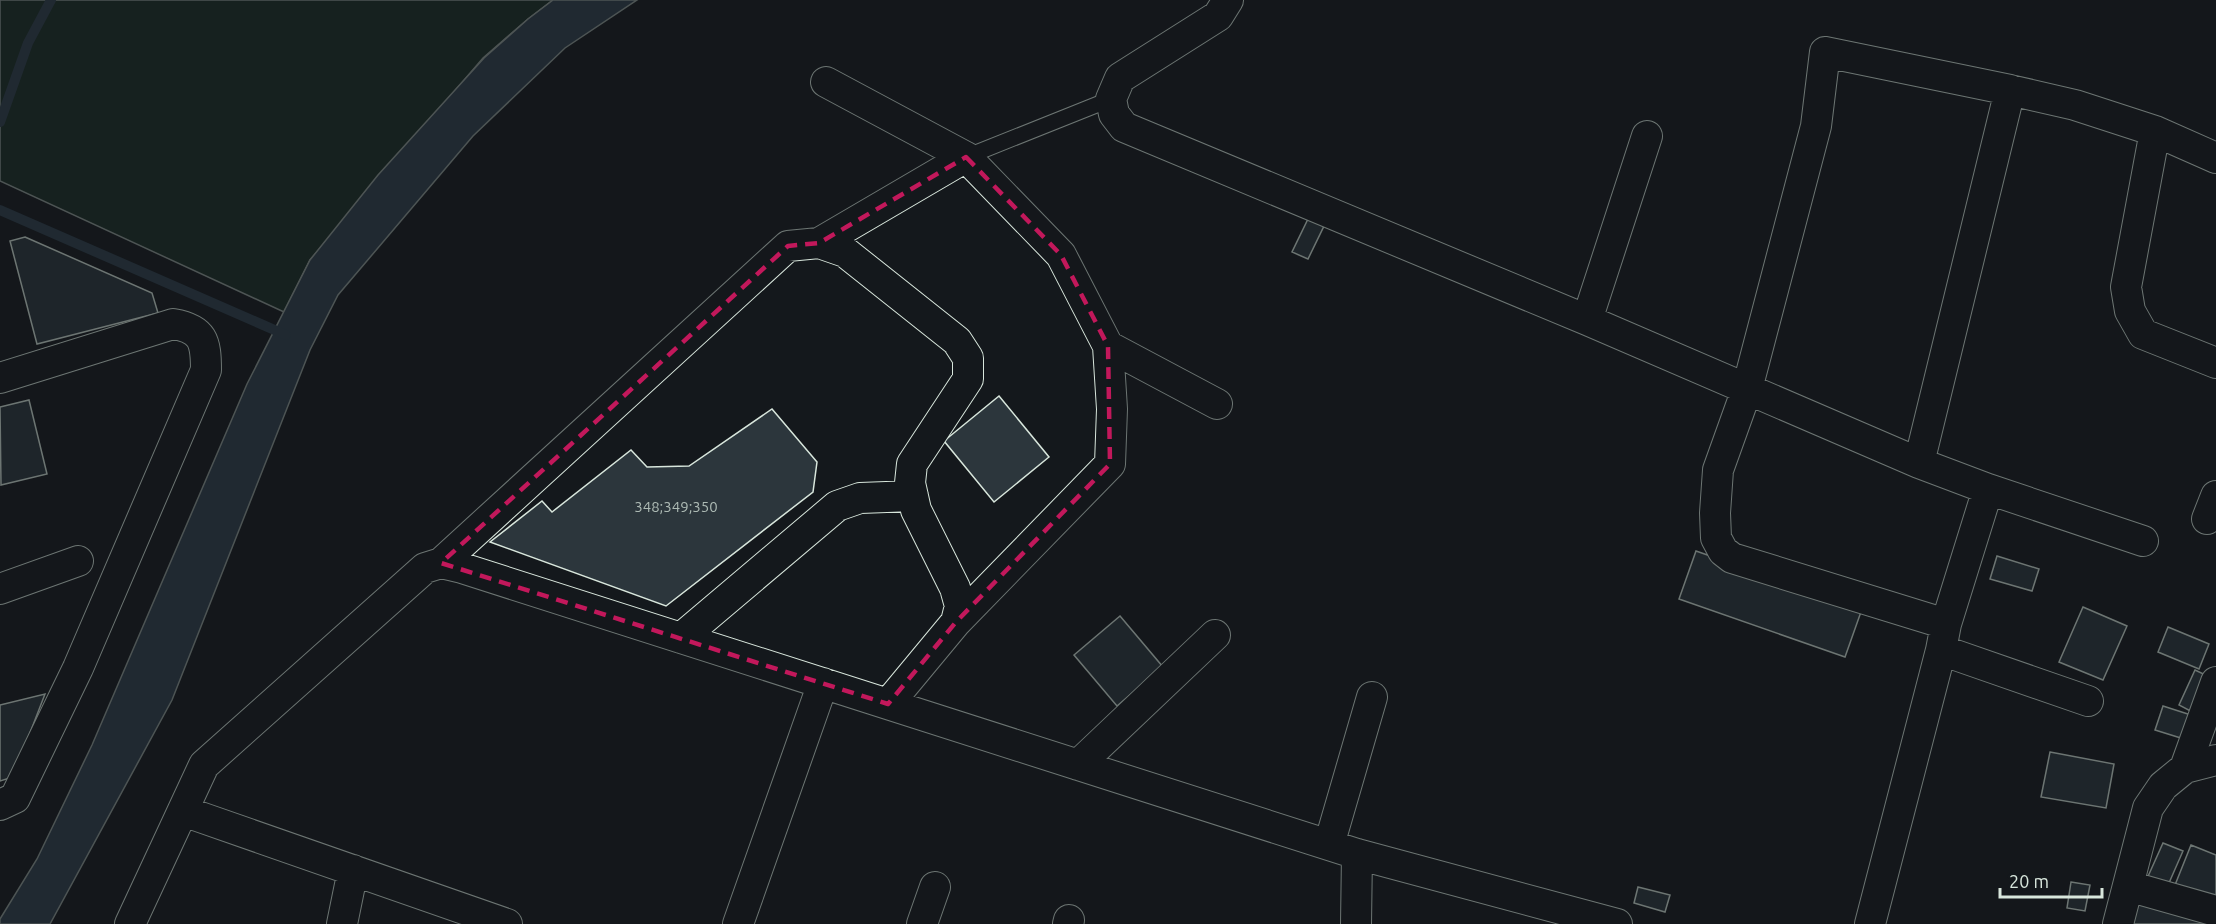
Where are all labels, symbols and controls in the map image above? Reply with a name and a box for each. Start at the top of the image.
house number: 348;349;350 [634,498,718,515]
scale bar [2000,861,2102,899]
text: 20 m [2009,871,2049,891]

